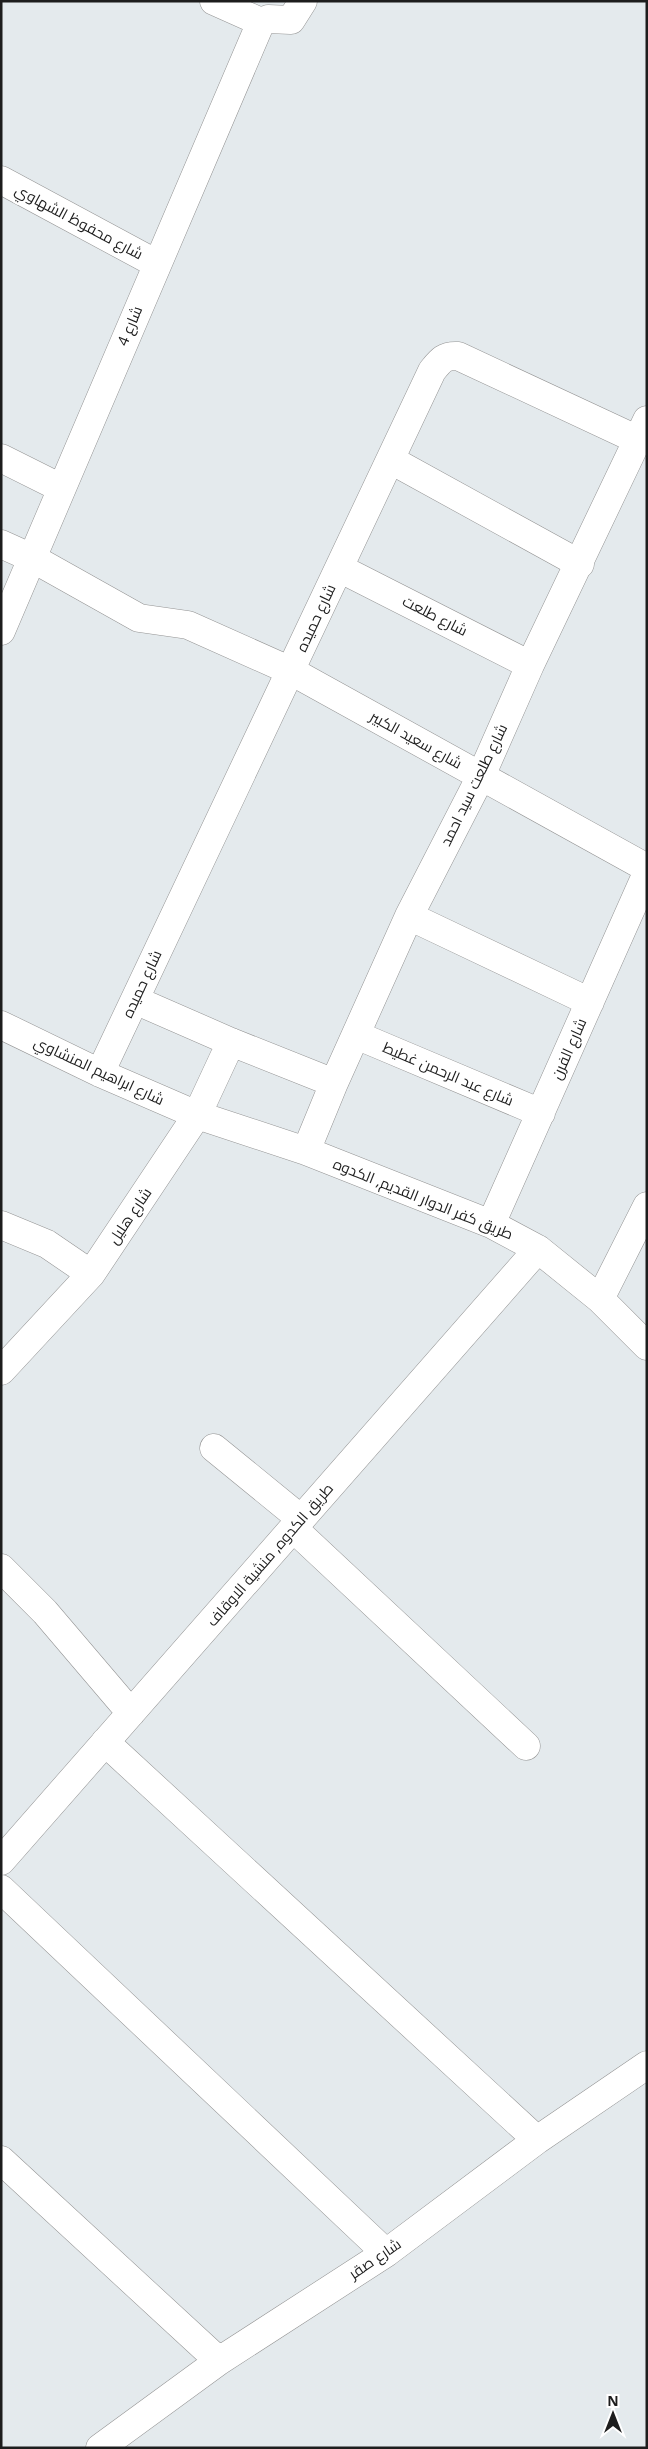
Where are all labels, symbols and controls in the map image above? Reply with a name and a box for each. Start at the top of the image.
street label: شارع محفوظ الشهاوي [11,179,147,266]
street label: شارع 4 [112,303,148,349]
street label: شارع حميده [291,580,341,656]
street label: شارع طلعت [399,590,471,642]
street label: شارع سعيد الكبير [365,705,466,774]
street label: شارع طلعت سيد احمد [435,720,513,850]
street label: شارع حميده [117,946,167,1022]
street label: شارع الفرن [546,1015,592,1083]
street label: شارع ابراهيم المنشاوي [30,1031,168,1112]
street label: شارع عبد الرحمن غطيط [379,1036,517,1112]
street label: طريق كفر الدوار القديم, الكدوه [330,1153,516,1244]
street label: شارع هليل [103,1183,157,1249]
street label: طريق الكدوه, منشية الاوقاف [201,1478,338,1631]
street label: شارع صقر [343,2233,406,2285]
north arrow [588,2389,638,2439]
text: N [607,2391,619,2410]

